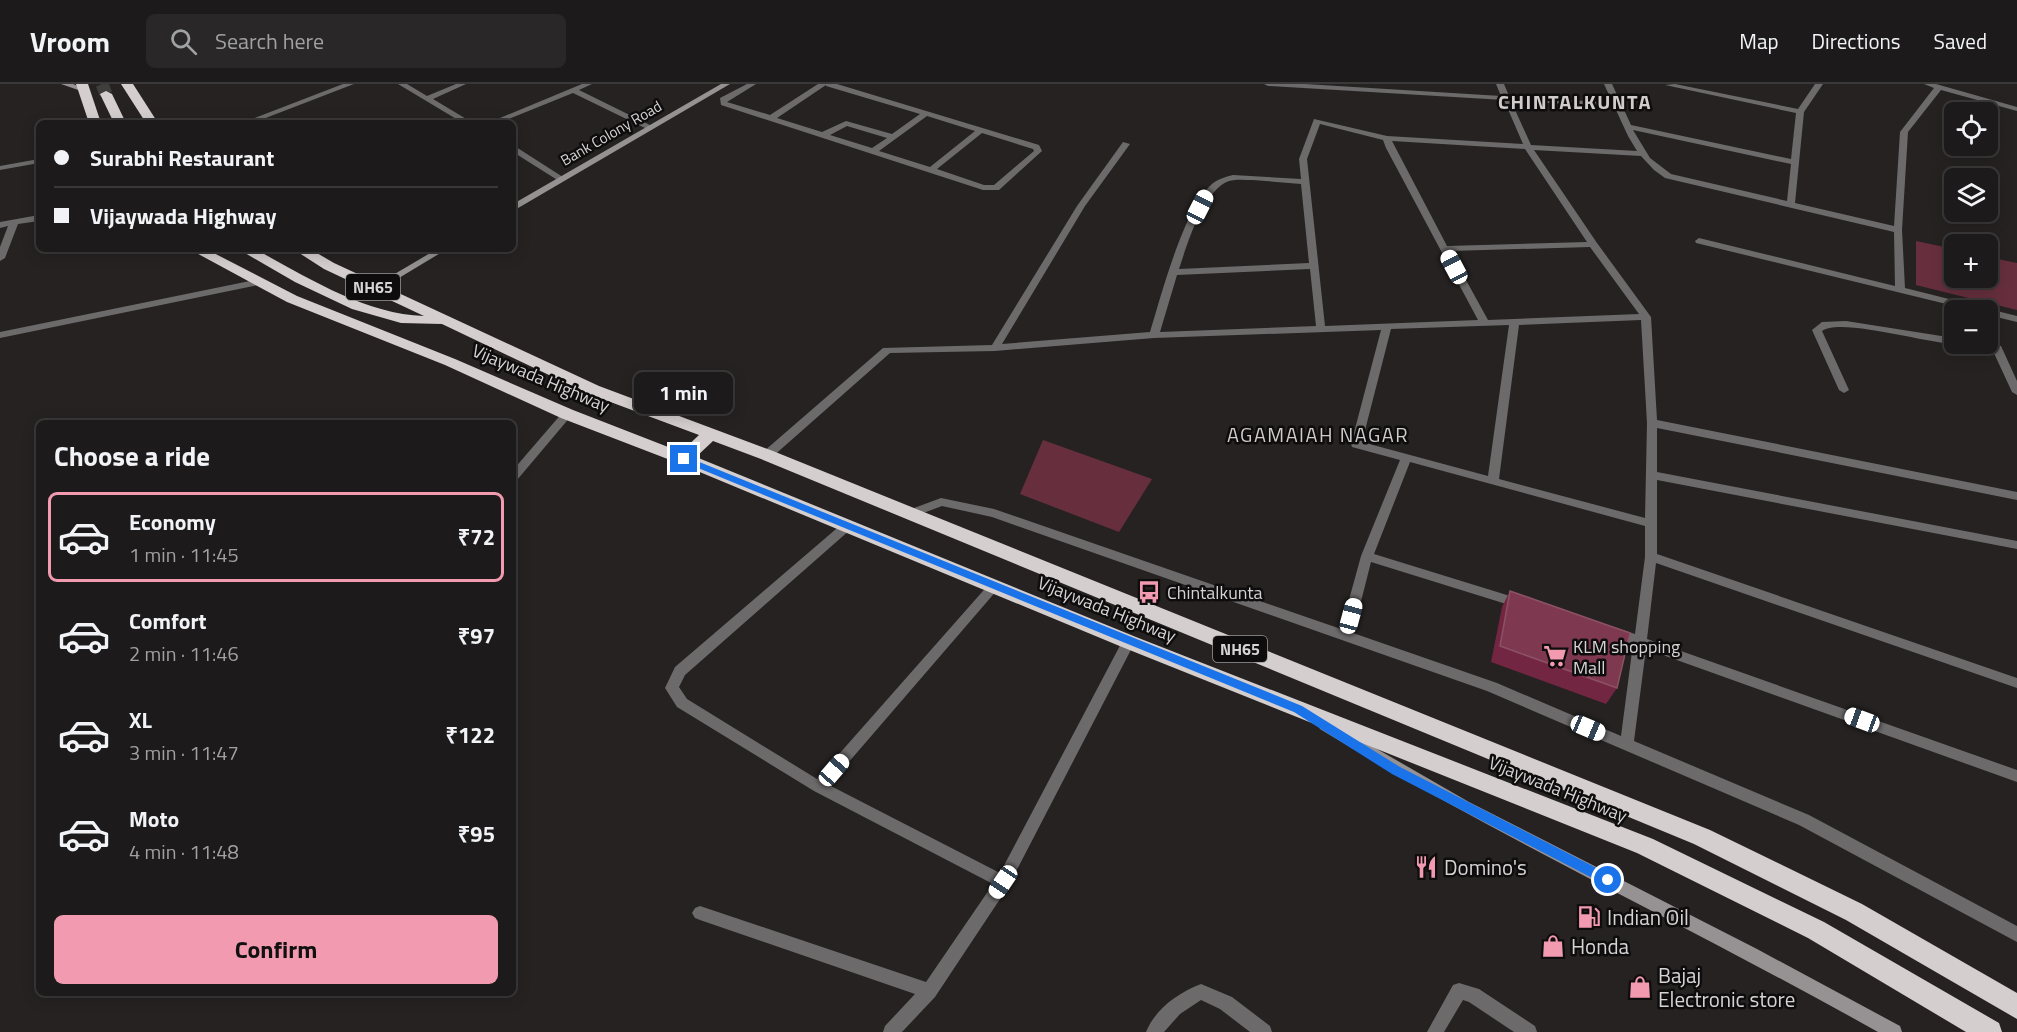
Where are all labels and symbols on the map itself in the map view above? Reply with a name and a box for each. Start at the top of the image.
district label: CHINTALKUNTA [1498,86,1652,117]
street label: Bank Colony Road [556,95,666,171]
car [1184,187,1216,227]
car [1438,247,1470,287]
road number: NH65 [346,274,400,300]
street label: Vijaywada Highway [468,337,614,419]
callout: 1 min [634,372,734,414]
district label: AGAMAIAH NAGAR [1227,419,1409,450]
route end [670,445,697,472]
street label: Vijaywada Highway [1034,569,1181,649]
bus stop icon: Chintalkunta [1136,579,1162,605]
place label: Chintalkunta [1167,579,1263,606]
car [1338,596,1364,636]
place label: KLM shopping Mall [1573,633,1680,681]
road number: NH65 [1213,636,1267,662]
supermarket icon: KLM shopping Mall [1542,643,1568,669]
car [1842,705,1882,735]
car [1568,713,1608,743]
street label: Vijaywada Highway [1485,749,1632,829]
car [815,751,853,789]
place label: Domino's [1444,851,1527,883]
restaurant icon: Domino's [1413,854,1439,880]
car [985,862,1021,902]
route start [1594,866,1621,893]
place label: Indian Oil [1607,901,1689,933]
fuel station icon: Indian Oil [1576,904,1602,930]
place label: Honda [1571,930,1630,962]
shop icon: Honda [1540,933,1566,959]
place label: Bajaj Electronic store [1658,959,1795,1015]
shop icon: Bajaj Electronic store [1627,974,1653,1000]

